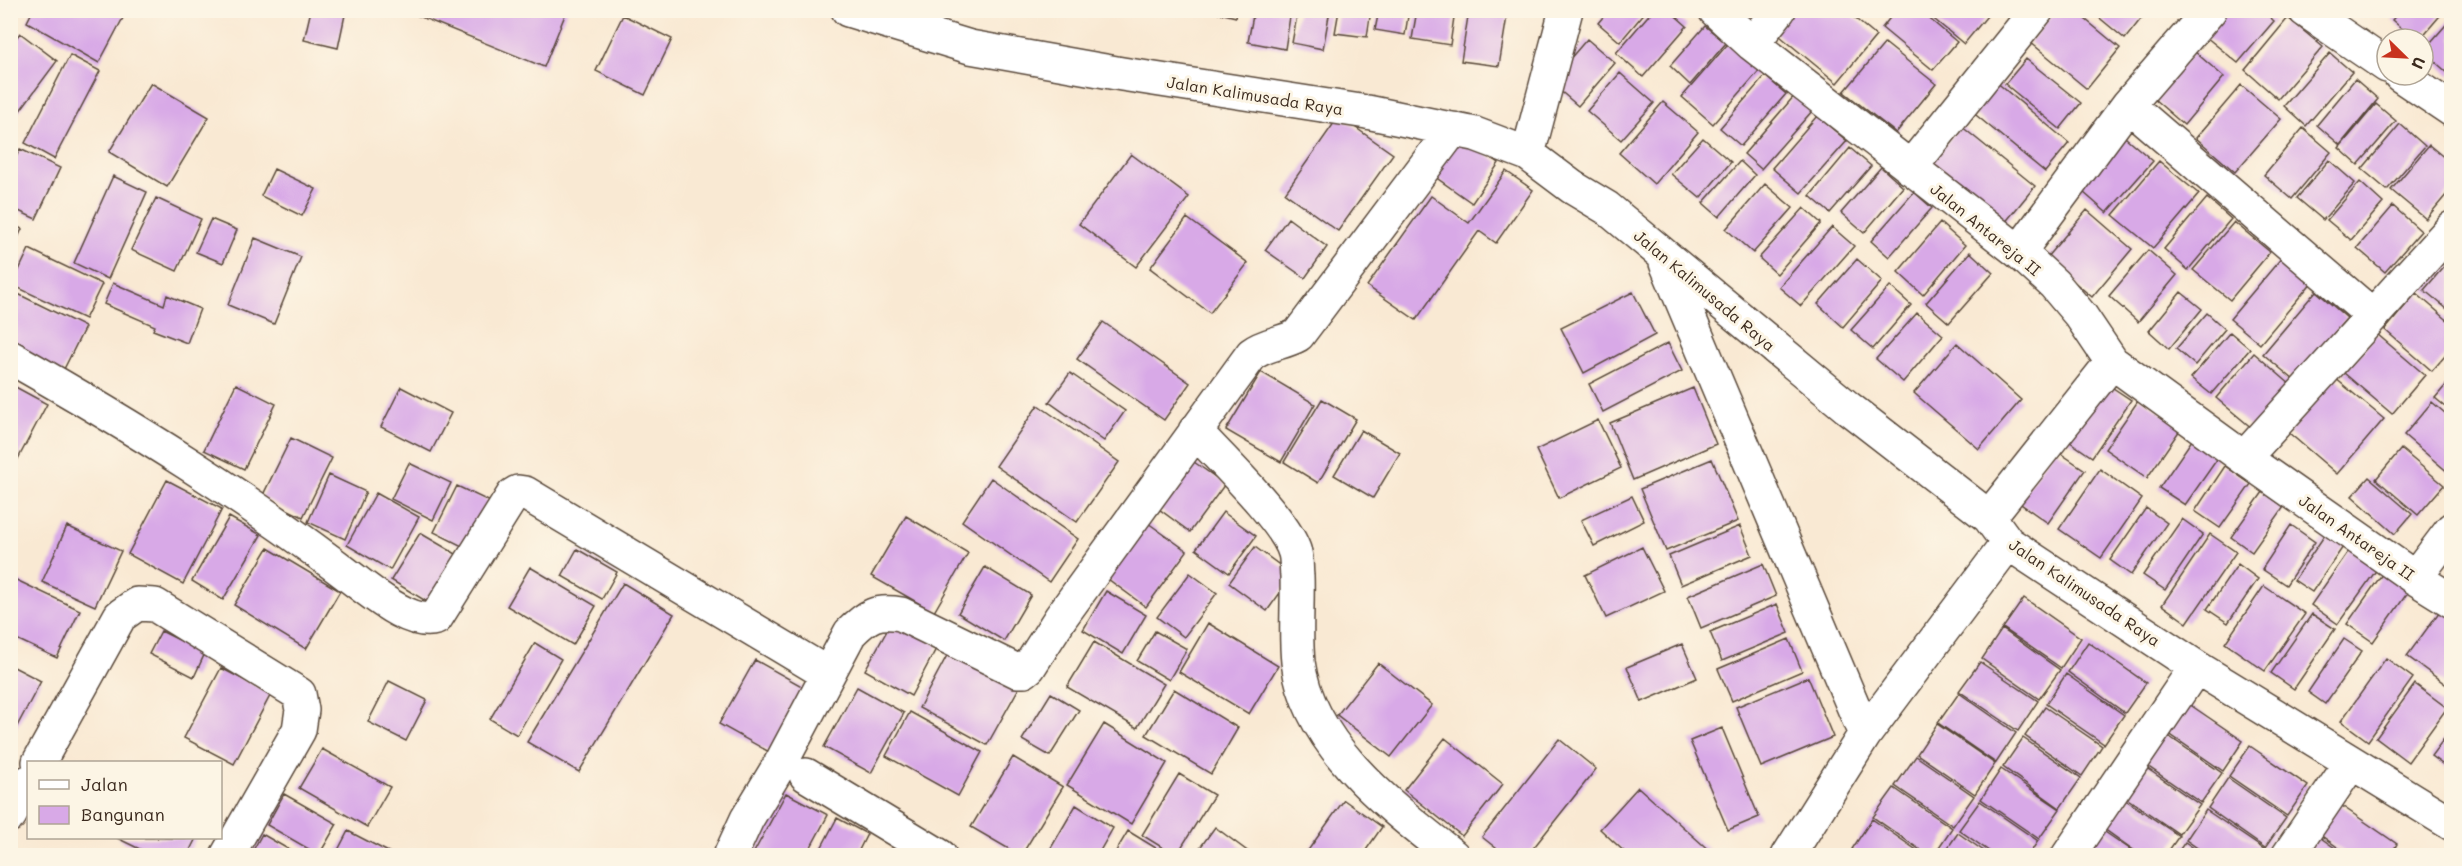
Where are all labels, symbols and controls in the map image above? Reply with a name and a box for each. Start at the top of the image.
north arrow [2375,27,2435,87]
text: U [2407,54,2431,73]
street label: Jalan Kalimusada Raya [1165,71,1345,119]
street label: Jalan Antareja II [1927,178,2045,280]
street label: Jalan Kalimusada Raya [1630,225,1780,355]
street label: Jalan Antareja II [2295,489,2419,585]
street label: Jalan Kalimusada Raya [2005,533,2165,651]
legend [27,761,222,839]
text: Jalan [81,772,128,796]
text: Bangunan [81,802,165,826]

